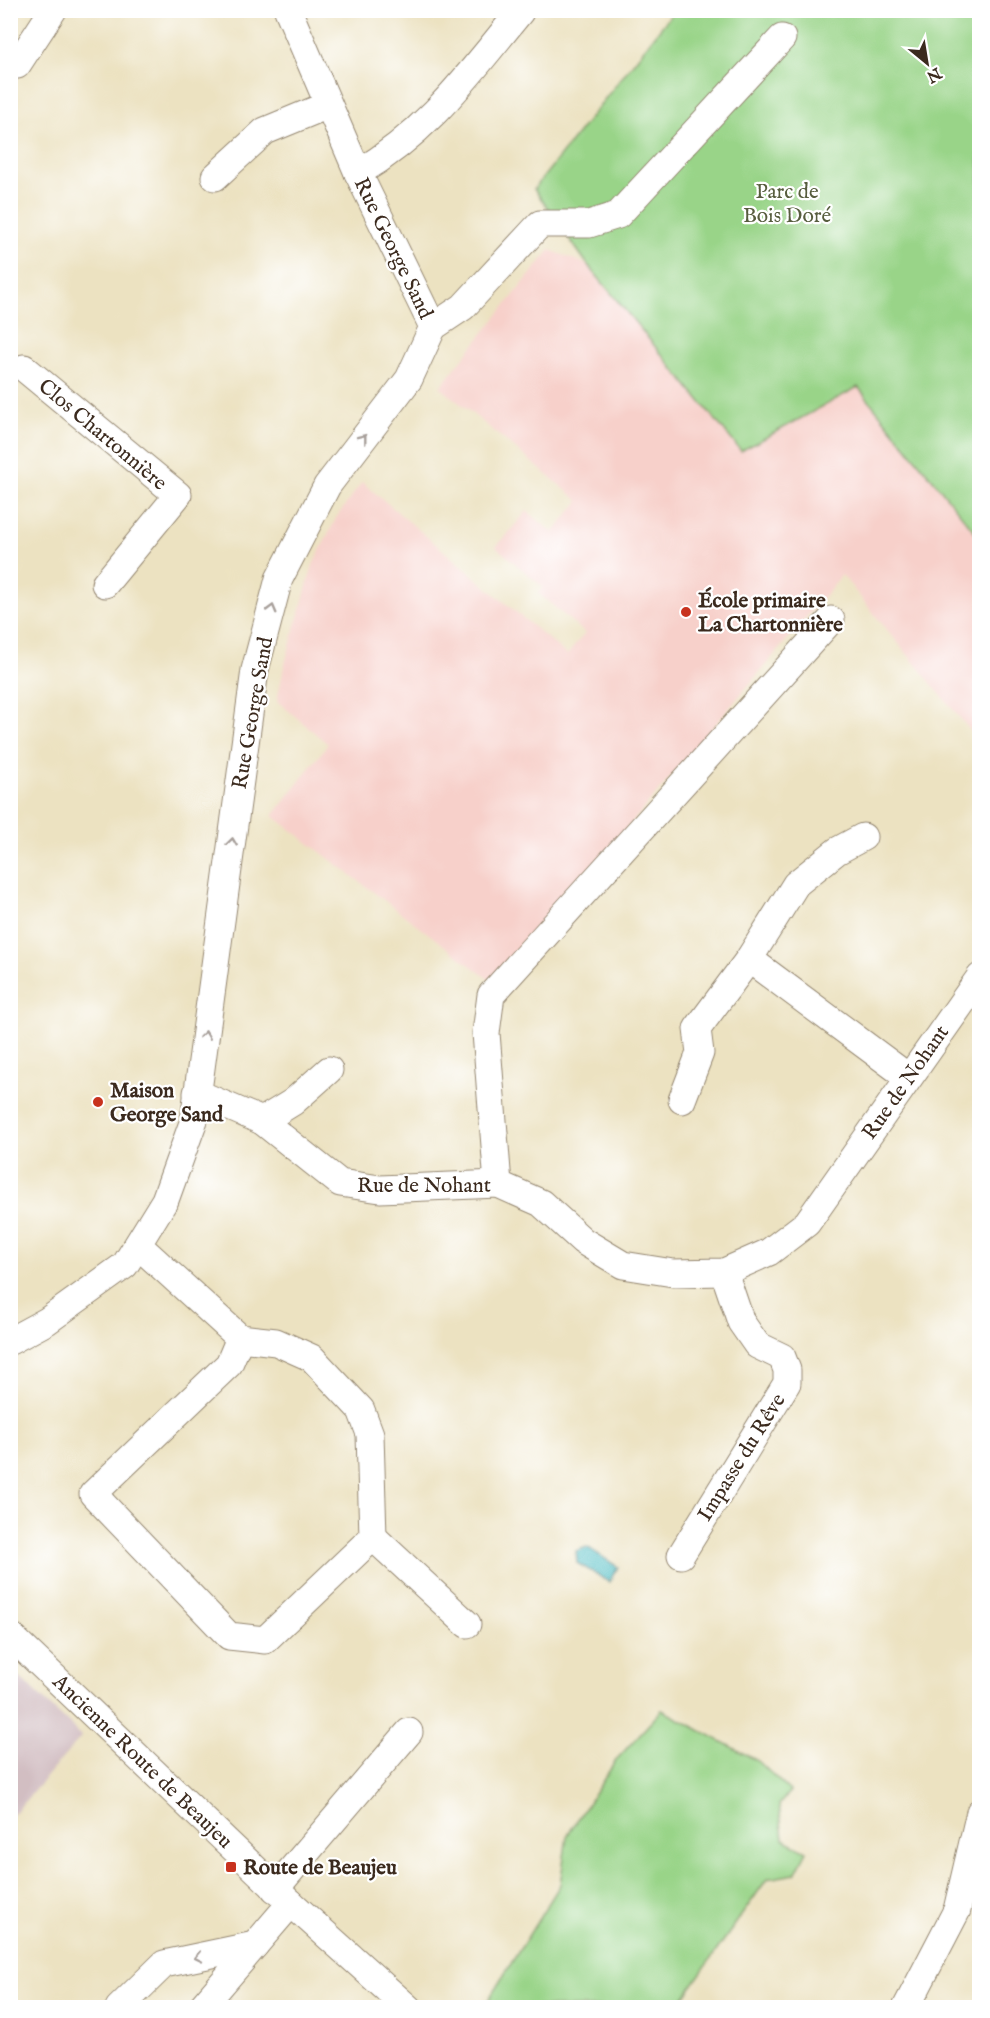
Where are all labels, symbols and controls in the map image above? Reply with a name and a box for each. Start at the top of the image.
north arrow [897,33,957,93]
text: N [922,62,945,86]
street label: Rue George Sand [347,173,439,325]
park label: Parc de Bois Doré [743,179,831,230]
street label: Clos Chartonnière [32,373,172,497]
one-way arrow [356,434,367,445]
place label: École primaire La Chartonnière [698,587,843,639]
one-way arrow [264,604,277,614]
marker: École primaire La Chartonnière [679,605,693,619]
street label: Rue George Sand [227,634,280,792]
one-way arrow [225,837,237,846]
street label: Rue de Nohant [857,1020,956,1145]
one-way arrow [199,1030,211,1040]
place label: Maison George Sand [110,1078,224,1129]
marker: Maison George Sand [91,1095,105,1109]
street label: Rue de Nohant [357,1173,491,1200]
street label: Impasse du Rêve [692,1389,793,1527]
street label: Ancienne Route de Beaujeu [46,1668,238,1855]
place label: Route de Beaujeu [243,1855,397,1882]
marker: Route de Beaujeu [224,1860,238,1874]
one-way arrow [193,1950,203,1963]

